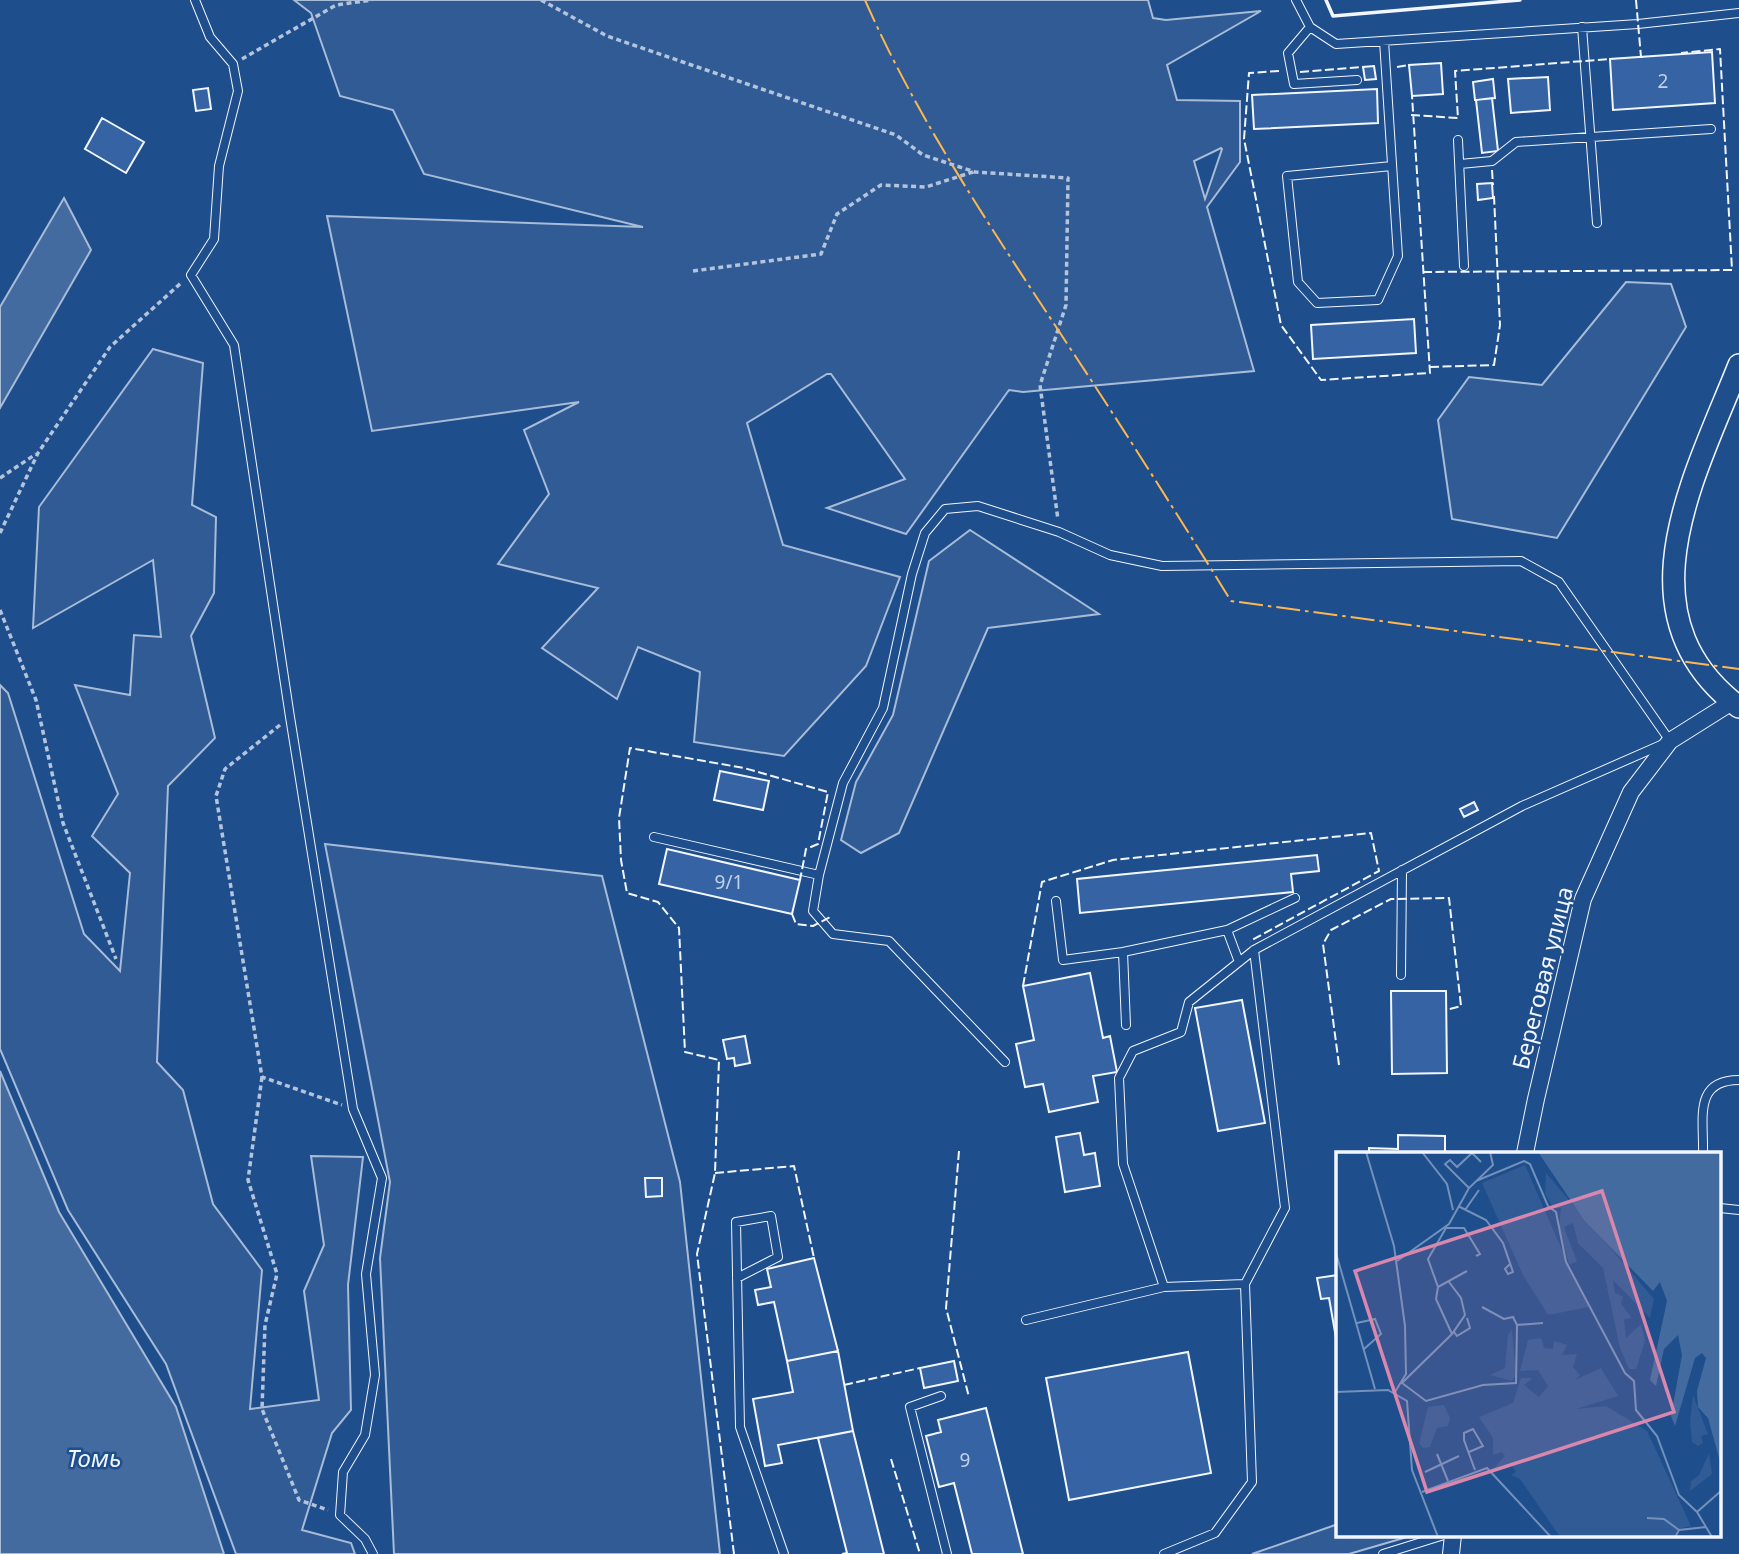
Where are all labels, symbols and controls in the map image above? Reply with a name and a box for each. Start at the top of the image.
house number: 2 [1658,68,1668,94]
house number: 9/1 [715,869,743,895]
street label: Береговая улица [1504,883,1580,1072]
inset map [1336,1152,1722,1536]
water label: Томь [67,1441,121,1474]
house number: 9 [960,1447,970,1473]

